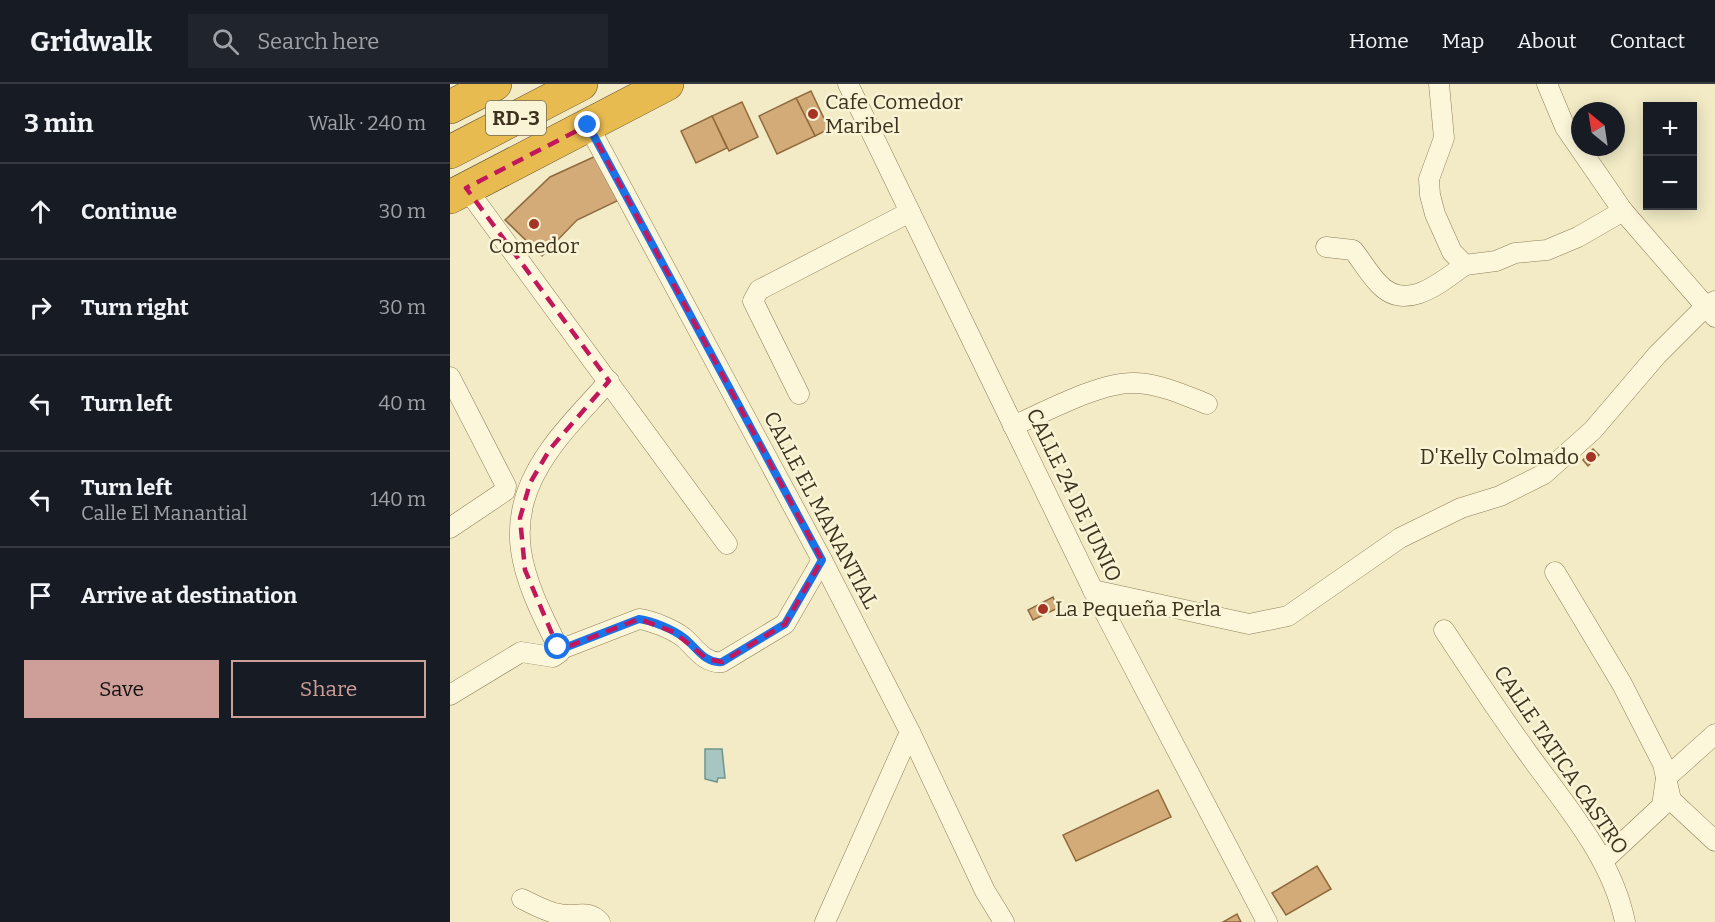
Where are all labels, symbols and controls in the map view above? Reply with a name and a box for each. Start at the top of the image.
search box [188,14,608,68]
text: Gridwalk [30,25,152,58]
icon: search [209,25,242,58]
text: Search here [257,28,379,55]
text: Home [1349,28,1409,54]
text: Map [1442,28,1484,54]
text: About [1517,28,1577,54]
text: Contact [1610,28,1685,54]
place label: Cafe Comedor Maribel [825,89,963,139]
road number: RD-3 [486,101,546,135]
north arrow [1571,102,1625,156]
map controls [1643,102,1697,210]
button: + [1643,102,1697,156]
marker: Cafe Comedor Maribel [806,107,820,121]
text: 3 min [24,108,93,139]
text: Walk · 240 m [308,111,426,135]
route end [574,111,600,137]
button: − [1643,156,1697,210]
icon: ahead [24,195,57,228]
text: Continue [81,198,177,225]
text: 30 m [379,199,426,223]
marker: Comedor [527,217,541,231]
place label: Comedor [489,233,579,259]
icon: right [24,291,57,324]
text: Turn right [81,294,189,321]
text: 30 m [379,295,426,319]
icon: left [24,387,57,420]
text: Turn left [81,390,173,417]
text: 40 m [378,391,426,415]
street label: CALLE 24 DE JUNIO [1021,404,1127,586]
street label: CALLE EL MANANTIAL [758,407,884,613]
place label: D'Kelly Colmado [1420,444,1579,470]
marker: D'Kelly Colmado [1584,450,1598,464]
text: Turn left [81,474,173,501]
icon: left [24,483,57,516]
text: 140 m [370,487,426,511]
text: Calle El Manantial [81,501,247,525]
icon: arrive [24,579,57,612]
text: Arrive at destination [81,582,297,609]
place label: La Pequeña Perla [1055,596,1222,622]
marker: La Pequeña Perla [1036,602,1050,616]
route start [544,633,570,659]
button: Save [24,660,219,718]
button: Share [231,660,426,718]
street label: CALLE TATICA CASTRO [1488,661,1634,859]

